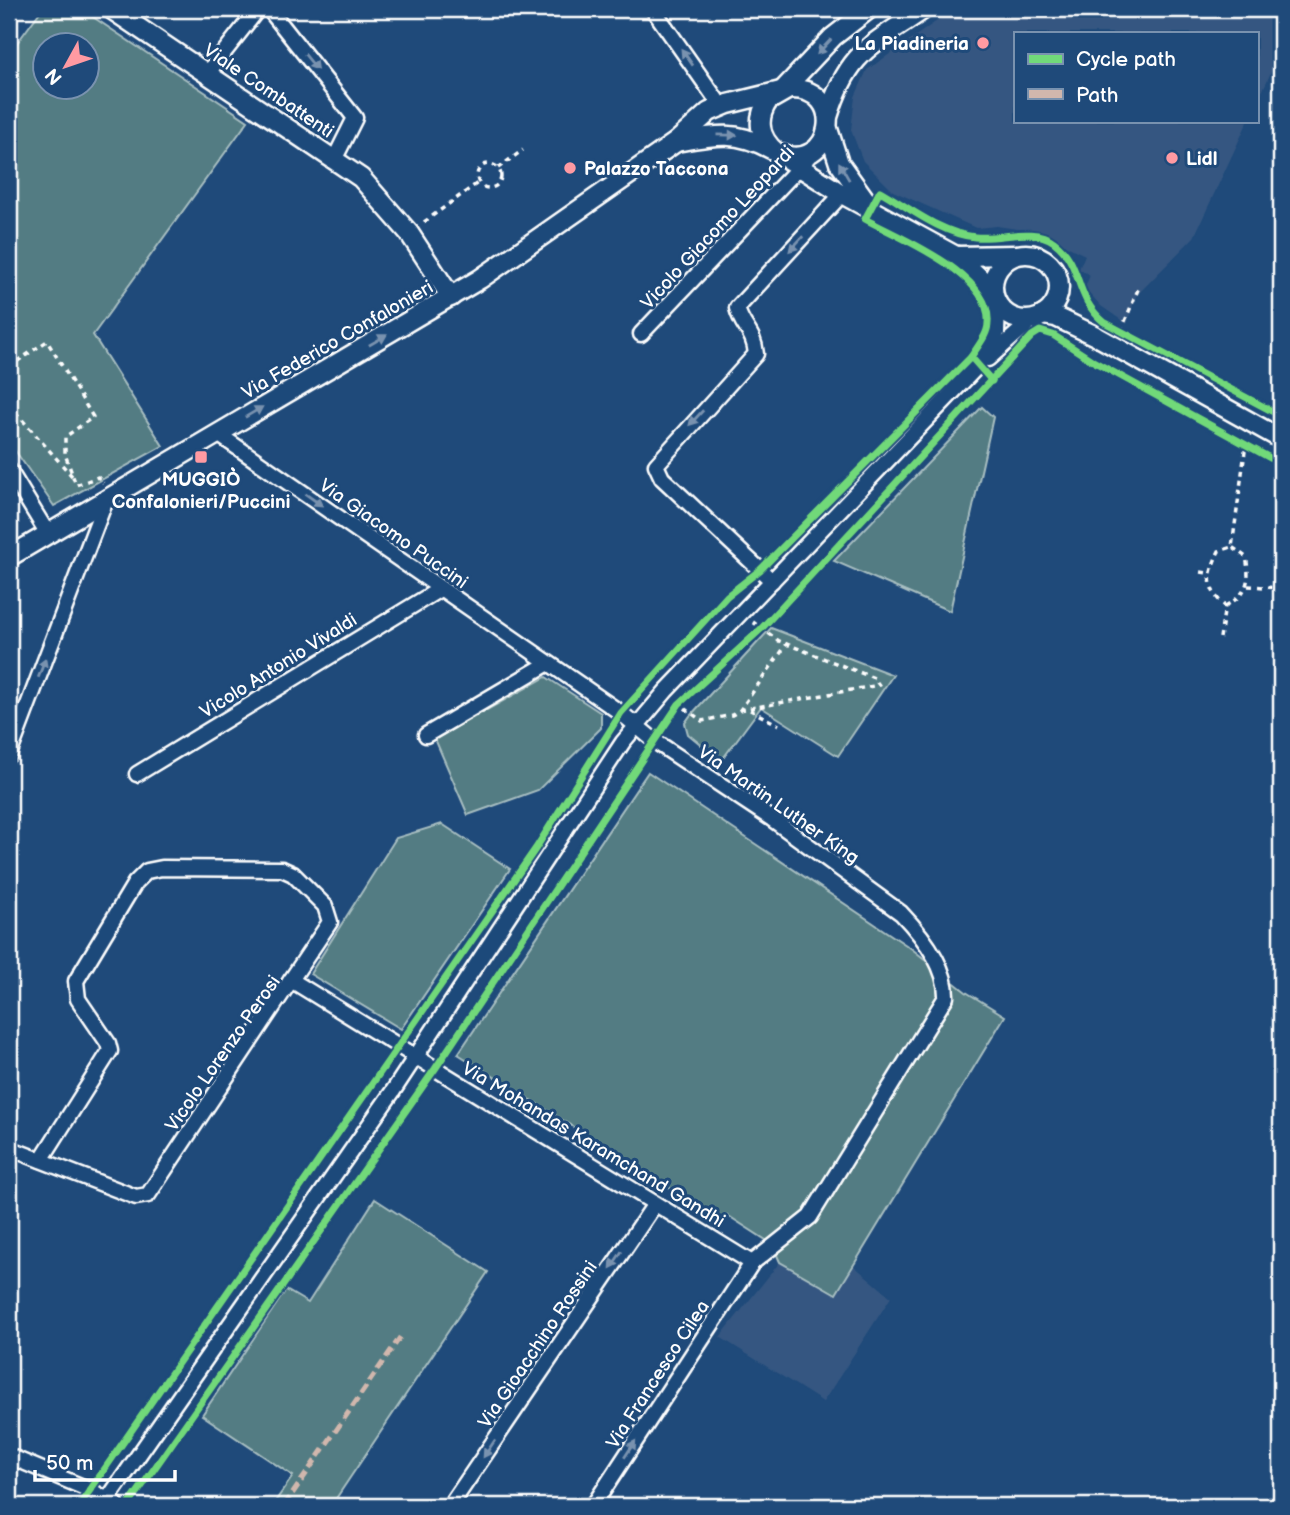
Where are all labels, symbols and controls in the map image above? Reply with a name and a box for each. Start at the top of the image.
north arrow [32,32,102,102]
legend [1014,32,1258,122]
place label: La Piadineria [854,33,969,56]
marker: La Piadineria [975,35,991,51]
one-way arrow [816,38,832,55]
street label: Viale Combattenti [199,39,338,143]
text: Cycle path [1076,47,1176,72]
one-way arrow [680,48,694,66]
one-way arrow [303,54,318,71]
text: N [41,63,68,89]
text: Path [1076,83,1118,108]
one-way arrow [717,130,739,141]
street label: Vicolo Giacomo Leopardi [636,142,800,315]
place label: Lidl [1186,148,1217,171]
marker: Lidl [1164,150,1180,166]
place label: Palazzo Taccona [584,158,729,181]
marker: Palazzo Taccona [562,160,578,176]
one-way arrow [838,162,850,181]
one-way arrow [788,235,804,252]
street label: Via Federico Confalonieri [238,276,438,405]
one-way arrow [368,334,387,346]
one-way arrow [245,406,264,418]
one-way arrow [688,409,704,427]
marker: MUGGIÒ Confalonieri/Puccini [193,449,209,465]
place label: MUGGIÒ Confalonieri/Puccini [112,467,290,514]
street label: Via Giacomo Puccini [314,474,472,594]
one-way arrow [305,493,323,507]
street label: Vicolo Antonio Vivaldi [196,609,361,724]
one-way arrow [36,658,47,679]
street label: Via Martin Luther King [693,741,863,870]
street label: Vicolo Lorenzo Perosi [161,971,286,1136]
street label: Via Mohandas Karamchand Gandhi [458,1057,729,1233]
one-way arrow [610,1251,623,1270]
street label: Via Gioacchino Rossini [474,1257,603,1433]
street label: Via Francesco Cilea [602,1296,715,1453]
scale bar [35,1438,175,1482]
one-way arrow [482,1440,496,1458]
one-way arrow [623,1440,636,1459]
text: 50 m [46,1451,93,1476]

